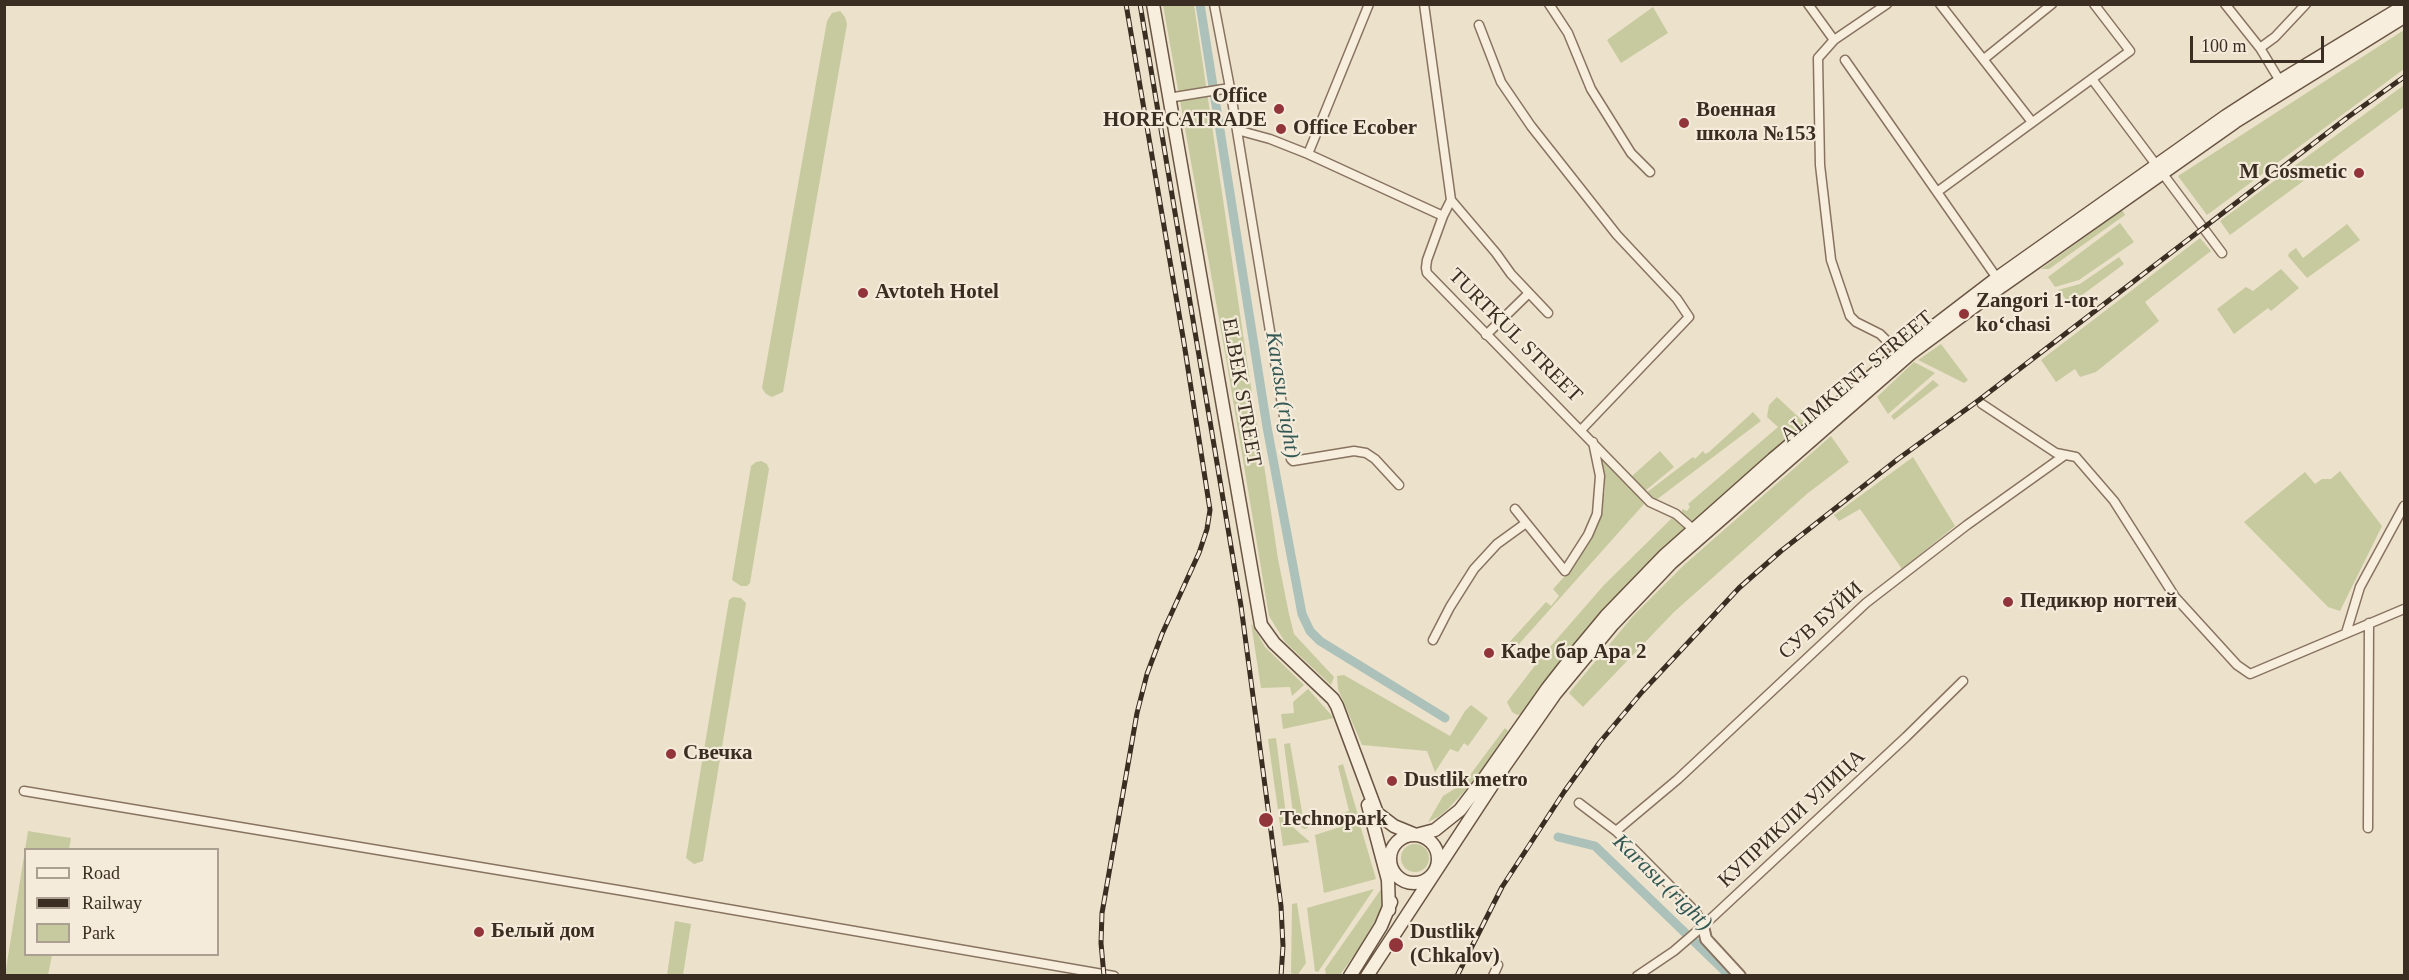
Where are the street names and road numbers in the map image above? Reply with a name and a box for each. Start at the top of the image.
street label: TURTKUL STREET [1443,264,1587,408]
street label: ALIMKENT STREET [1775,306,1939,448]
street label: ELBEK STREET [1216,316,1266,468]
street label: СУВ БУЙИ [1774,577,1868,665]
street label: КУПРИКЛИ УЛИЦА [1713,745,1871,893]

